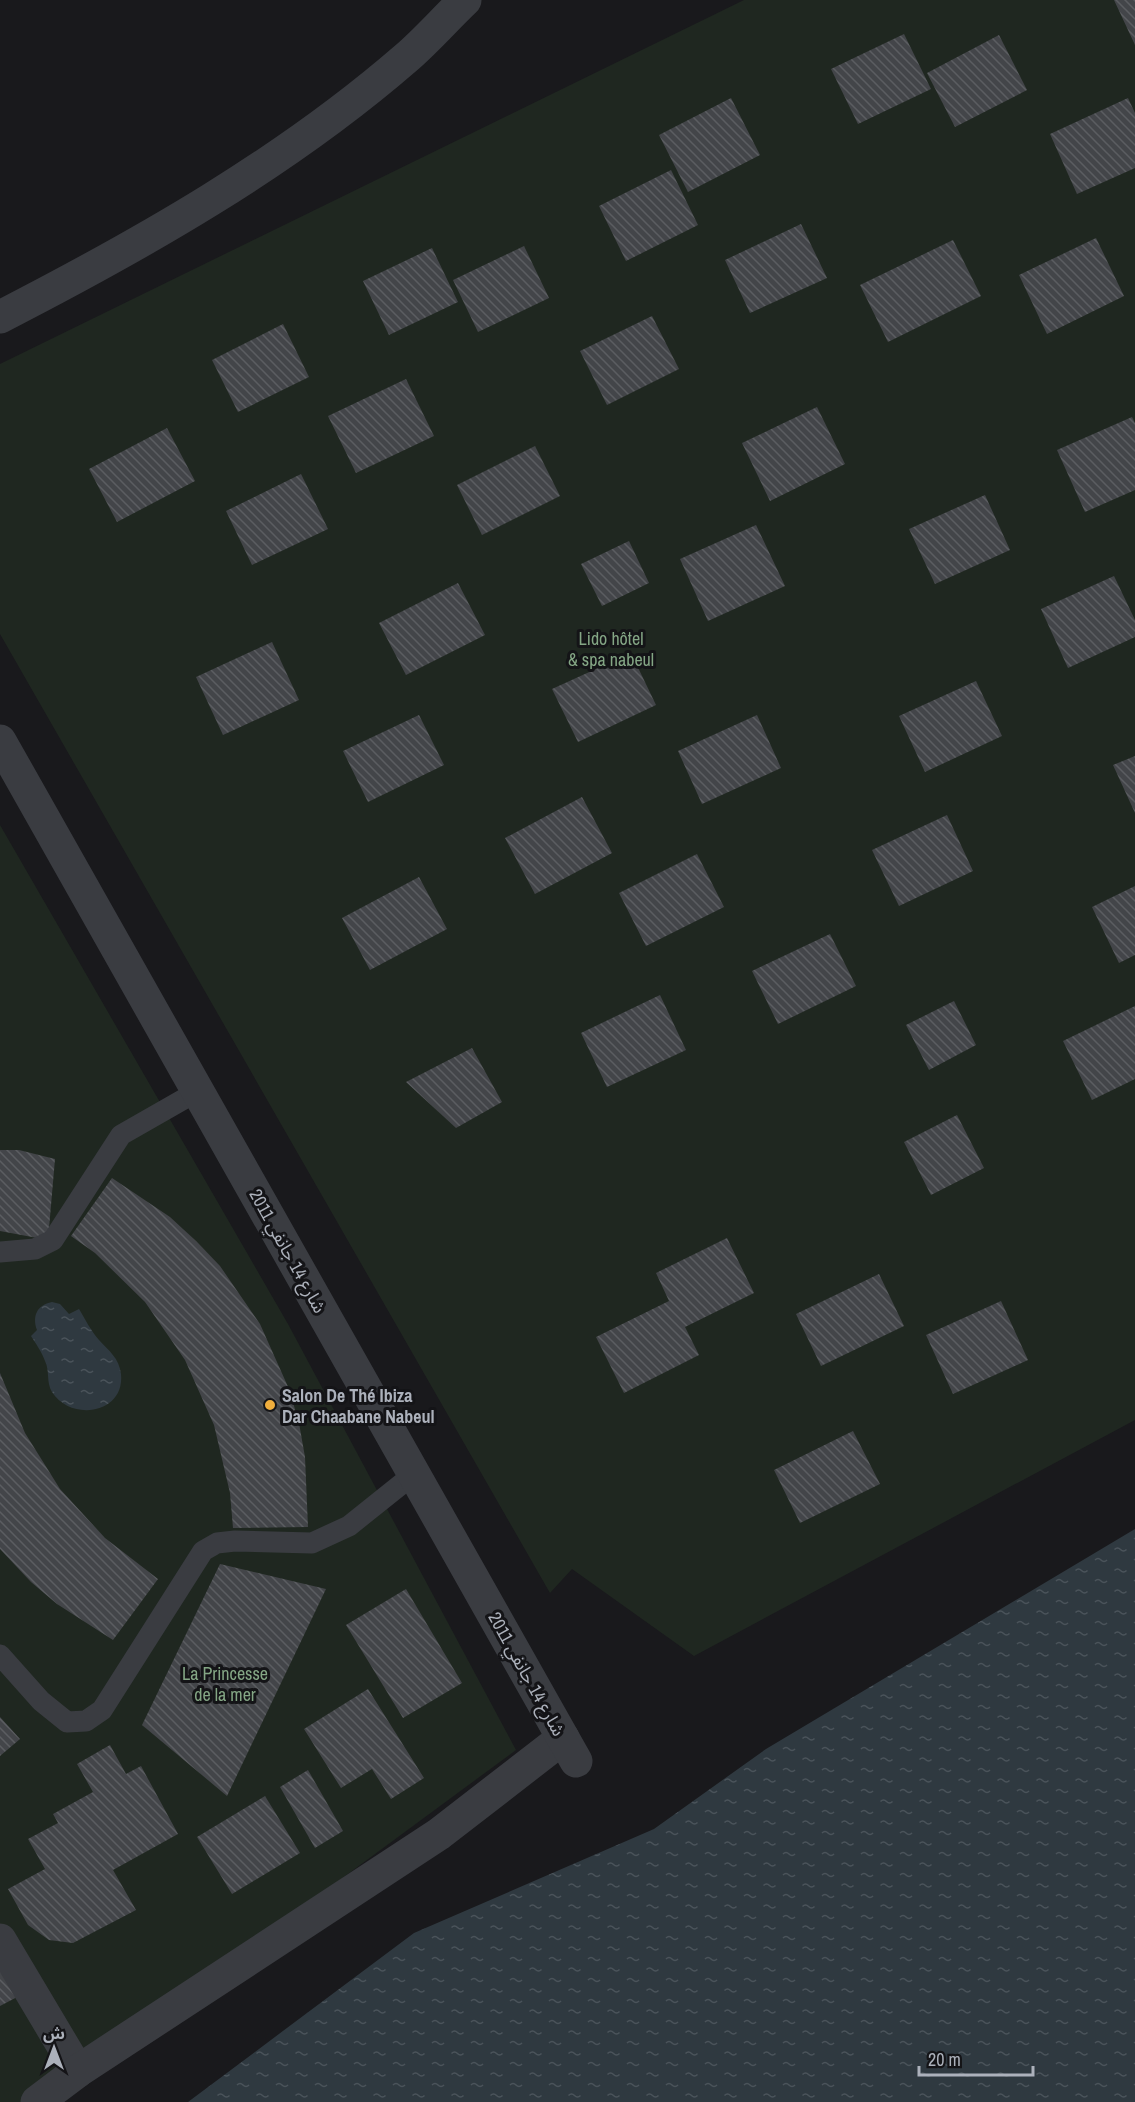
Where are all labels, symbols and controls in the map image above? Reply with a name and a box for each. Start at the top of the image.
park label: Lido hôtel & spa nabeul [568,626,654,672]
street label: شارع 14 جانفي 2011 [242,1184,332,1319]
place label: Salon De Thé Ibiza Dar Chaabane Nabeul [282,1383,435,1429]
marker: Salon De Thé Ibiza Dar Chaabane Nabeul [263,1398,277,1412]
street label: شارع 14 جانفي 2011 [481,1607,571,1742]
park label: La Princesse de la mer [182,1661,268,1707]
north arrow [24,2018,84,2078]
text: ش [43,2022,65,2044]
scale bar [919,2039,1033,2077]
text: 20 m [928,2047,961,2072]

